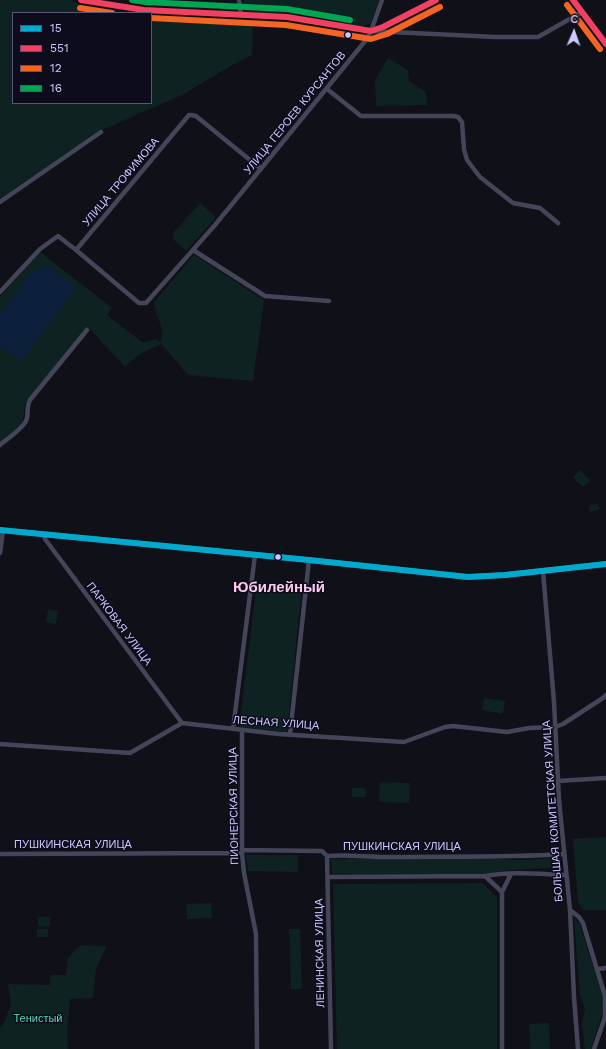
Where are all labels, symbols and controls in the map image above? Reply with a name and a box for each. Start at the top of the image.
legend [12,12,152,104]
north arrow [554,12,594,52]
text: С [570,13,579,26]
text: 15 [50,21,62,35]
unlabelled marker [343,30,353,40]
text: 551 [50,41,69,55]
street label: УЛИЦА ГЕРОЕВ КУРСАНТОВ [241,49,349,177]
text: 12 [50,61,62,75]
text: 16 [50,81,62,95]
street label: УЛИЦА ТРОФИМОВА [80,135,162,229]
unlabelled marker [273,552,283,562]
district label: Юбилейный [233,579,325,597]
street label: ПАРКОВАЯ УЛИЦА [83,580,155,668]
street label: ЛЕСНАЯ УЛИЦА [232,713,320,733]
street label: БОЛЬШАЯ КОМИТЕТСКАЯ УЛИЦА [540,720,566,902]
street label: ПИОНЕРСКАЯ УЛИЦА [226,747,242,865]
street label: ПУШКИНСКАЯ УЛИЦА [14,838,132,852]
street label: ПУШКИНСКАЯ УЛИЦА [343,840,461,854]
street label: ЛЕНИНСКАЯ УЛИЦА [312,898,328,1008]
park label: Тенистый [13,1012,63,1026]

